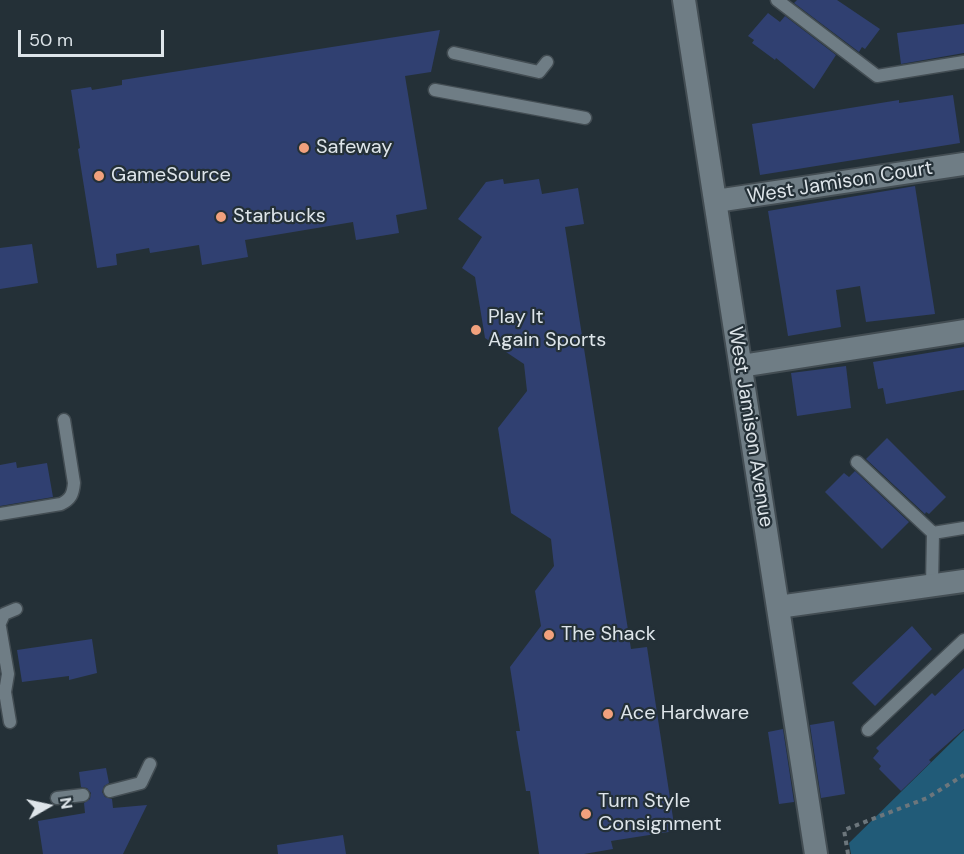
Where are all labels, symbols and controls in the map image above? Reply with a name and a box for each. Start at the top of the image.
scale bar [21,18,166,56]
text: 50 m [29,28,73,52]
place label: Safeway [316,136,392,160]
marker: Safeway [297,141,311,155]
street label: West Jamison Court [745,156,935,210]
place label: GameSource [111,164,231,188]
marker: GameSource [92,169,106,183]
place label: Starbucks [233,205,326,229]
marker: Starbucks [214,210,228,224]
place label: Play It Again Sports [488,306,606,353]
marker: Play It Again Sports [469,323,483,337]
street label: West Jamison Avenue [722,325,778,529]
place label: The Shack [561,623,656,647]
marker: The Shack [542,628,556,642]
place label: Ace Hardware [620,702,749,726]
marker: Ace Hardware [601,707,615,721]
north arrow [18,776,78,836]
place label: Turn Style Consignment [598,790,722,837]
text: N [55,796,78,811]
marker: Turn Style Consignment [579,807,593,821]

